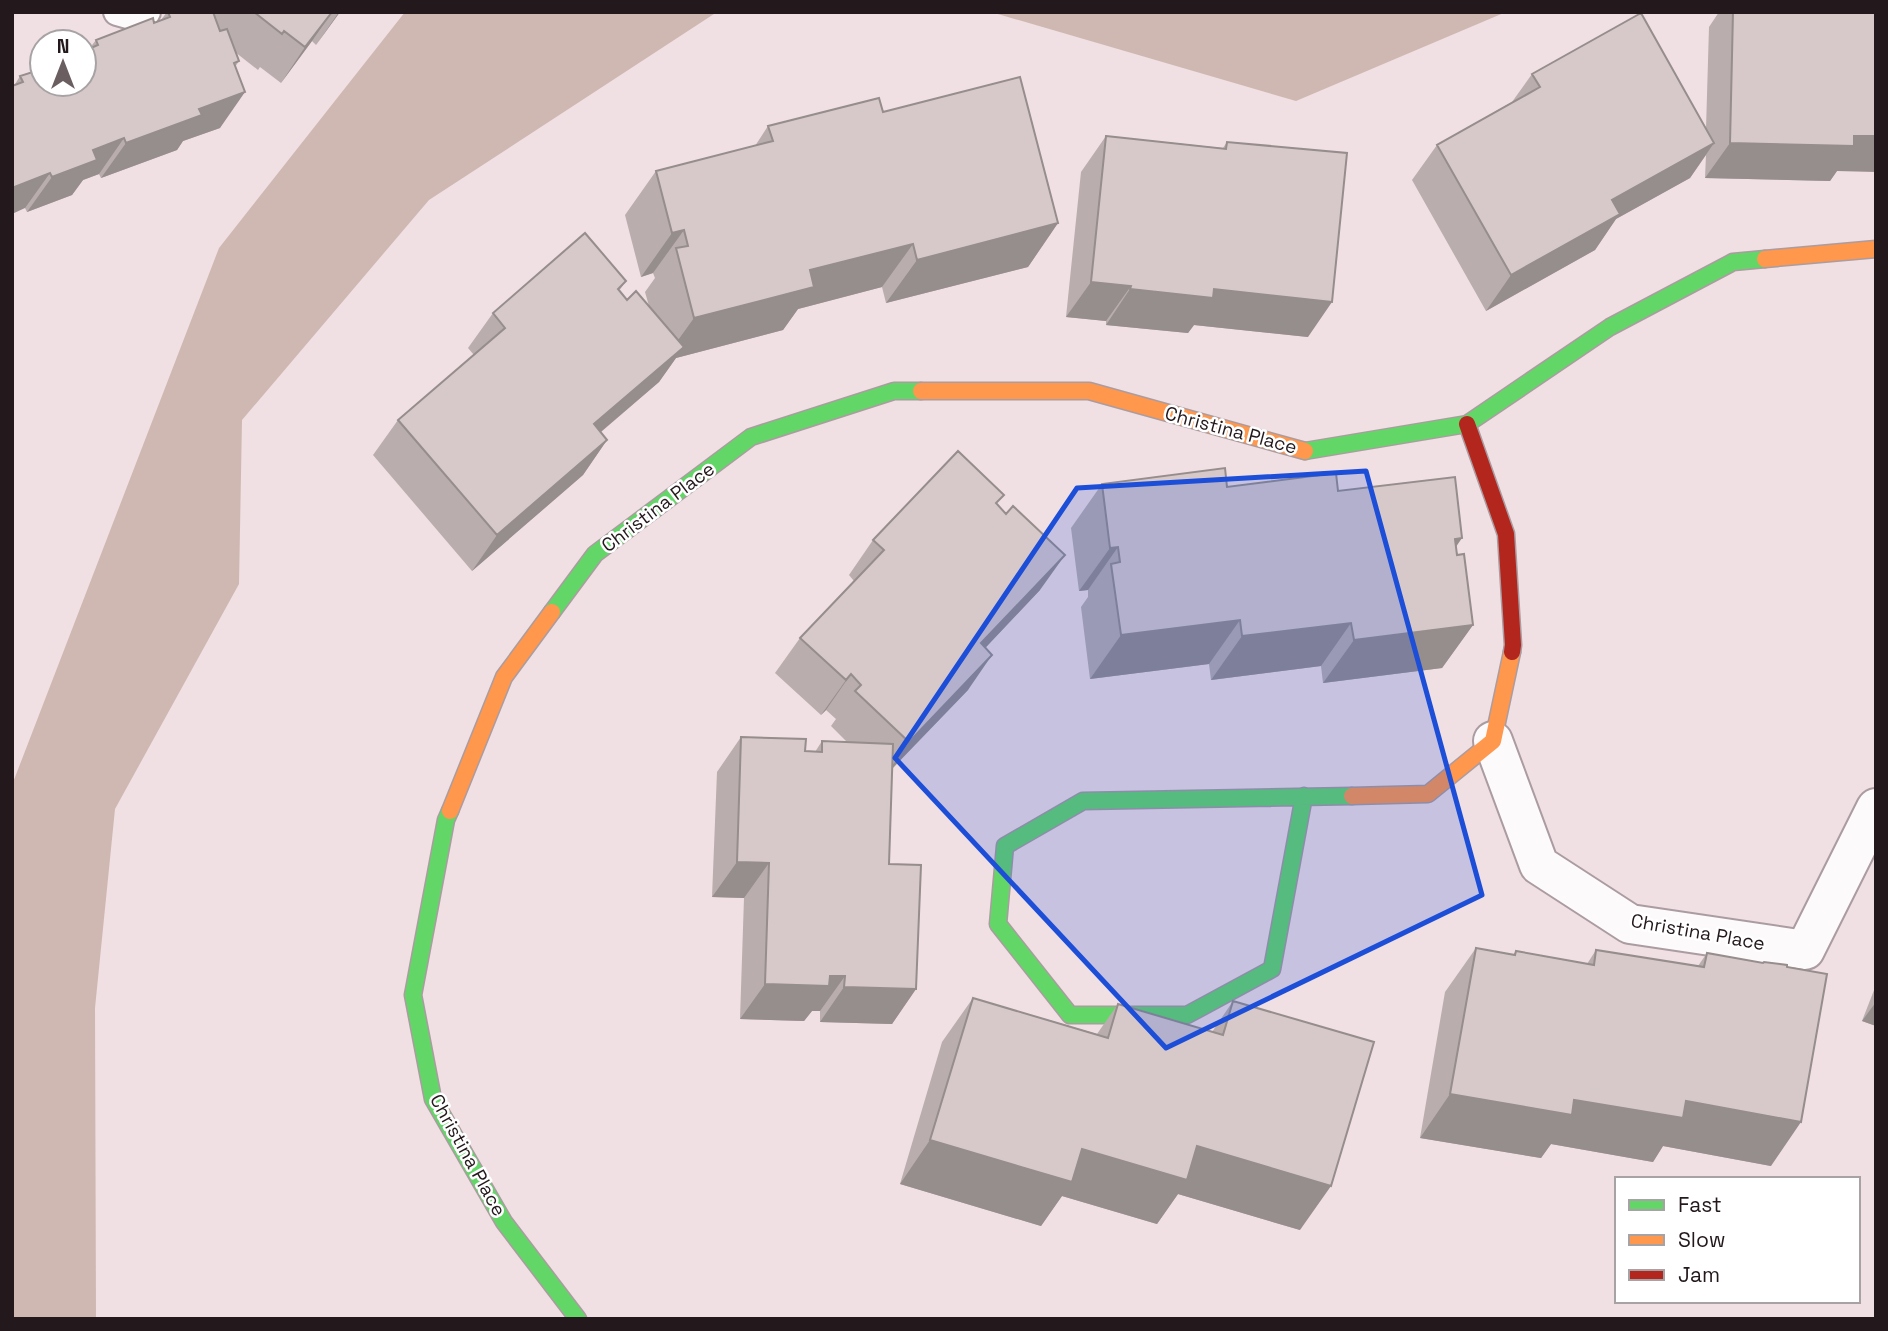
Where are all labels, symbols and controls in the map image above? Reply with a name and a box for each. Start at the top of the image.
north arrow [28,28,98,98]
text: N [57,34,69,59]
street label: Christina Place [1162,400,1300,460]
street label: Christina Place [596,456,720,558]
street label: Christina Place [1629,908,1767,956]
street label: Christina Place [424,1090,512,1220]
legend [1615,1177,1860,1303]
text: Fast [1678,1191,1722,1218]
text: Slow [1678,1226,1726,1253]
text: Jam [1678,1261,1720,1288]

